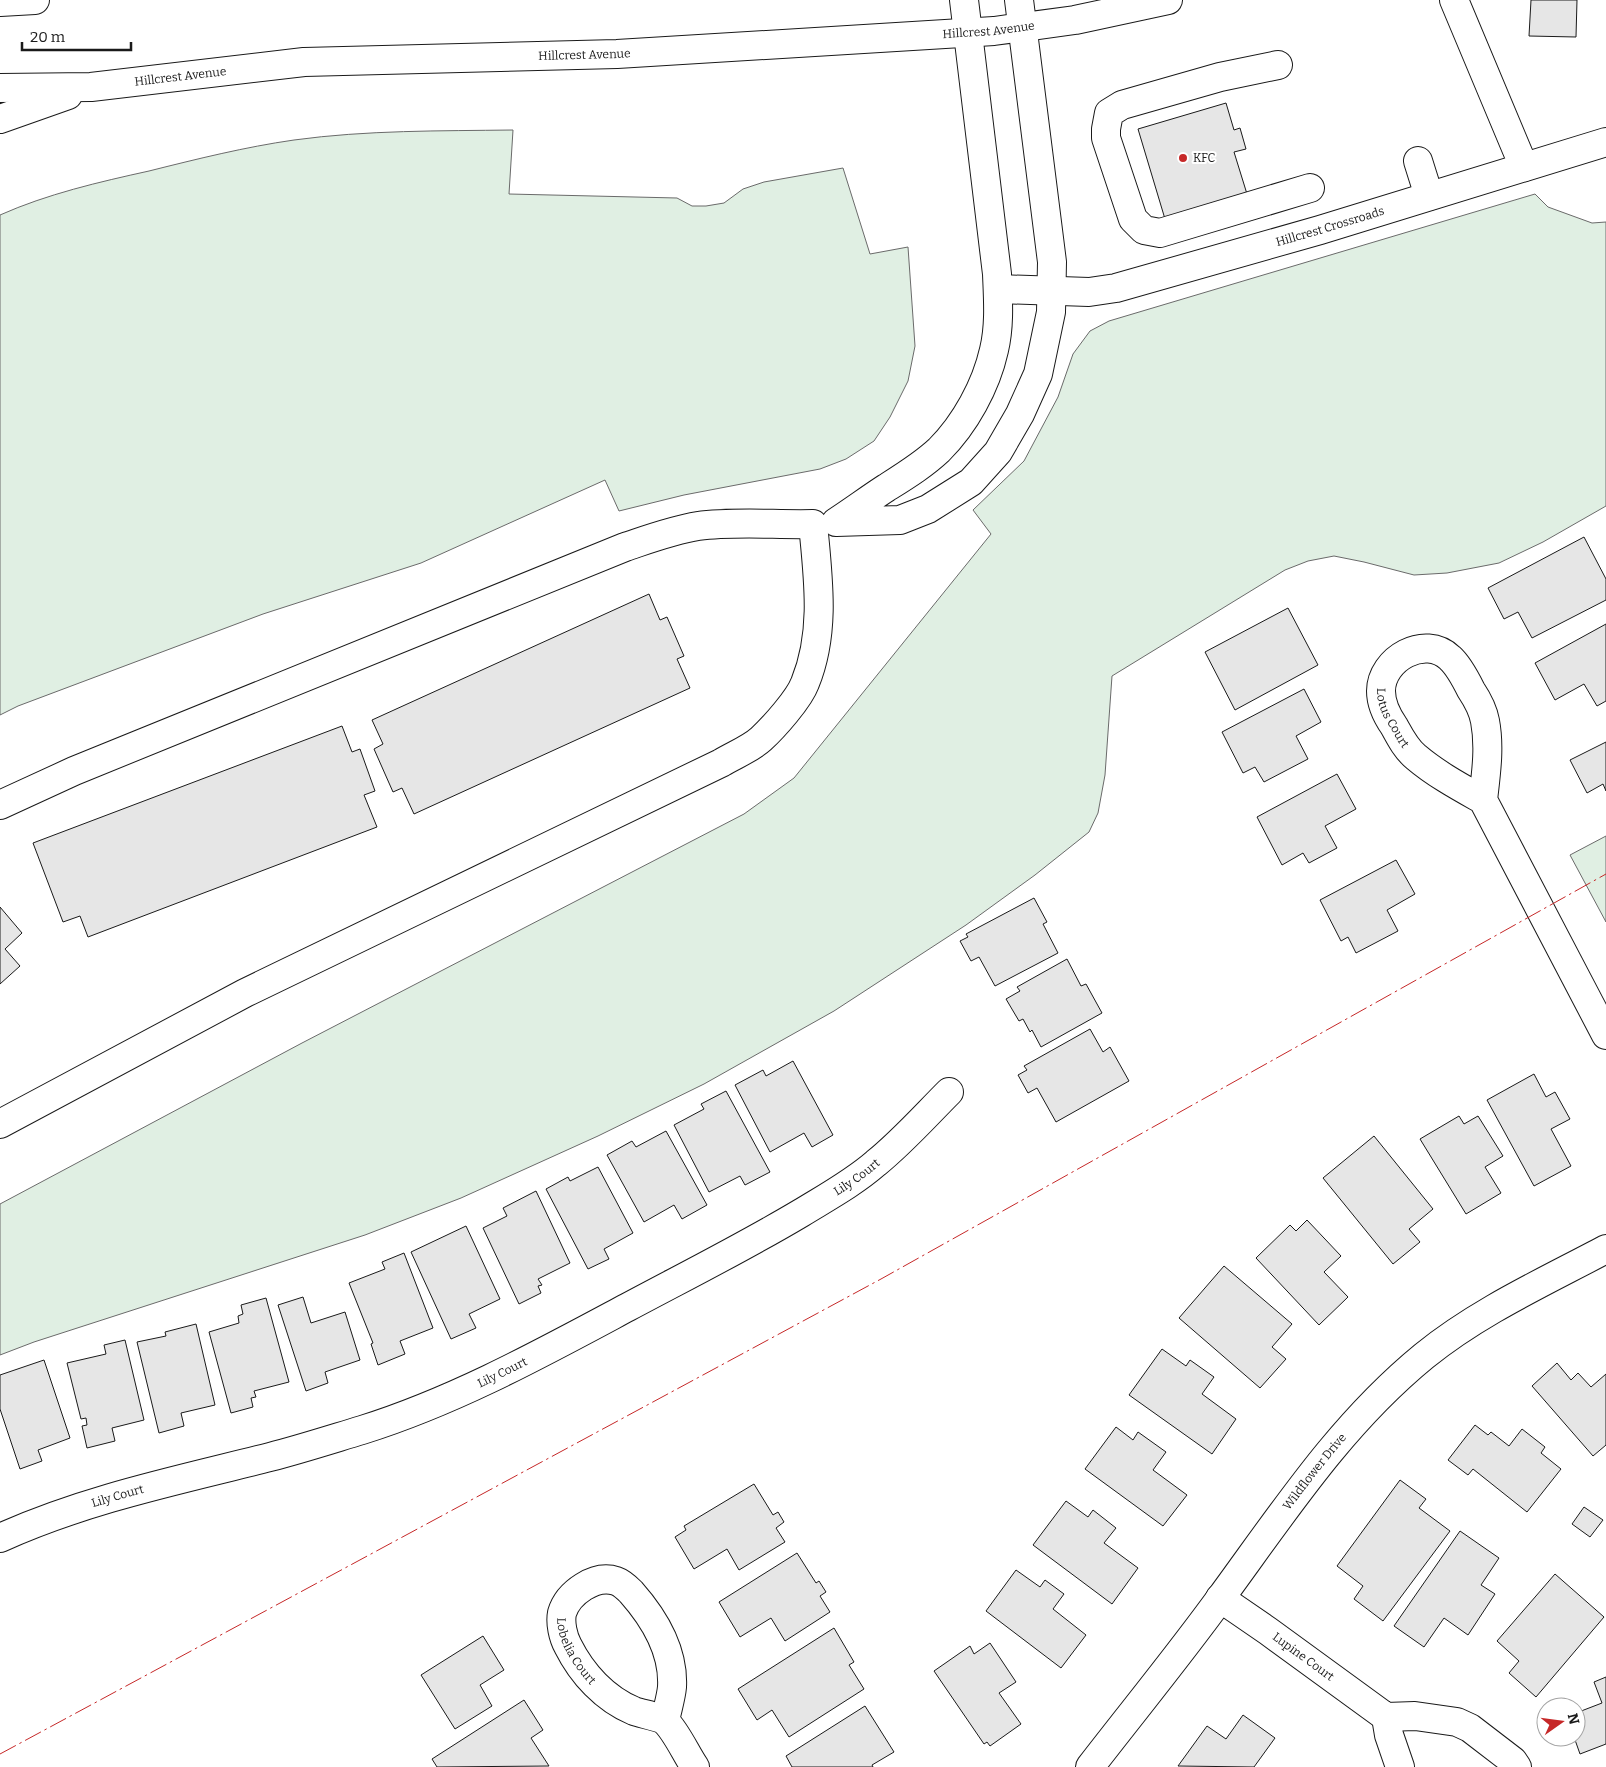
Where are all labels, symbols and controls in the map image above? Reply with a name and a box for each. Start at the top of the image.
street label: Hillcrest Avenue [942,19,1036,41]
scale bar [22,20,131,52]
text: 20 m [30,28,66,46]
street label: Hillcrest Avenue [538,46,631,63]
street label: Hillcrest Avenue [134,64,227,89]
place label: KFC [1193,151,1216,165]
marker: KFC [1177,152,1189,164]
street label: Hillcrest Crossroads [1274,204,1386,249]
street label: Lotus Court [1374,688,1412,751]
street label: Lily Court [831,1155,883,1198]
street label: Lily Court [475,1354,530,1390]
street label: Wildflower Drive [1280,1431,1349,1513]
street label: Lily Court [90,1482,146,1510]
street label: Lobelia Court [554,1618,599,1688]
street label: Lupine Court [1270,1630,1337,1684]
north arrow [1536,1697,1586,1747]
text: N [1564,1712,1583,1726]

